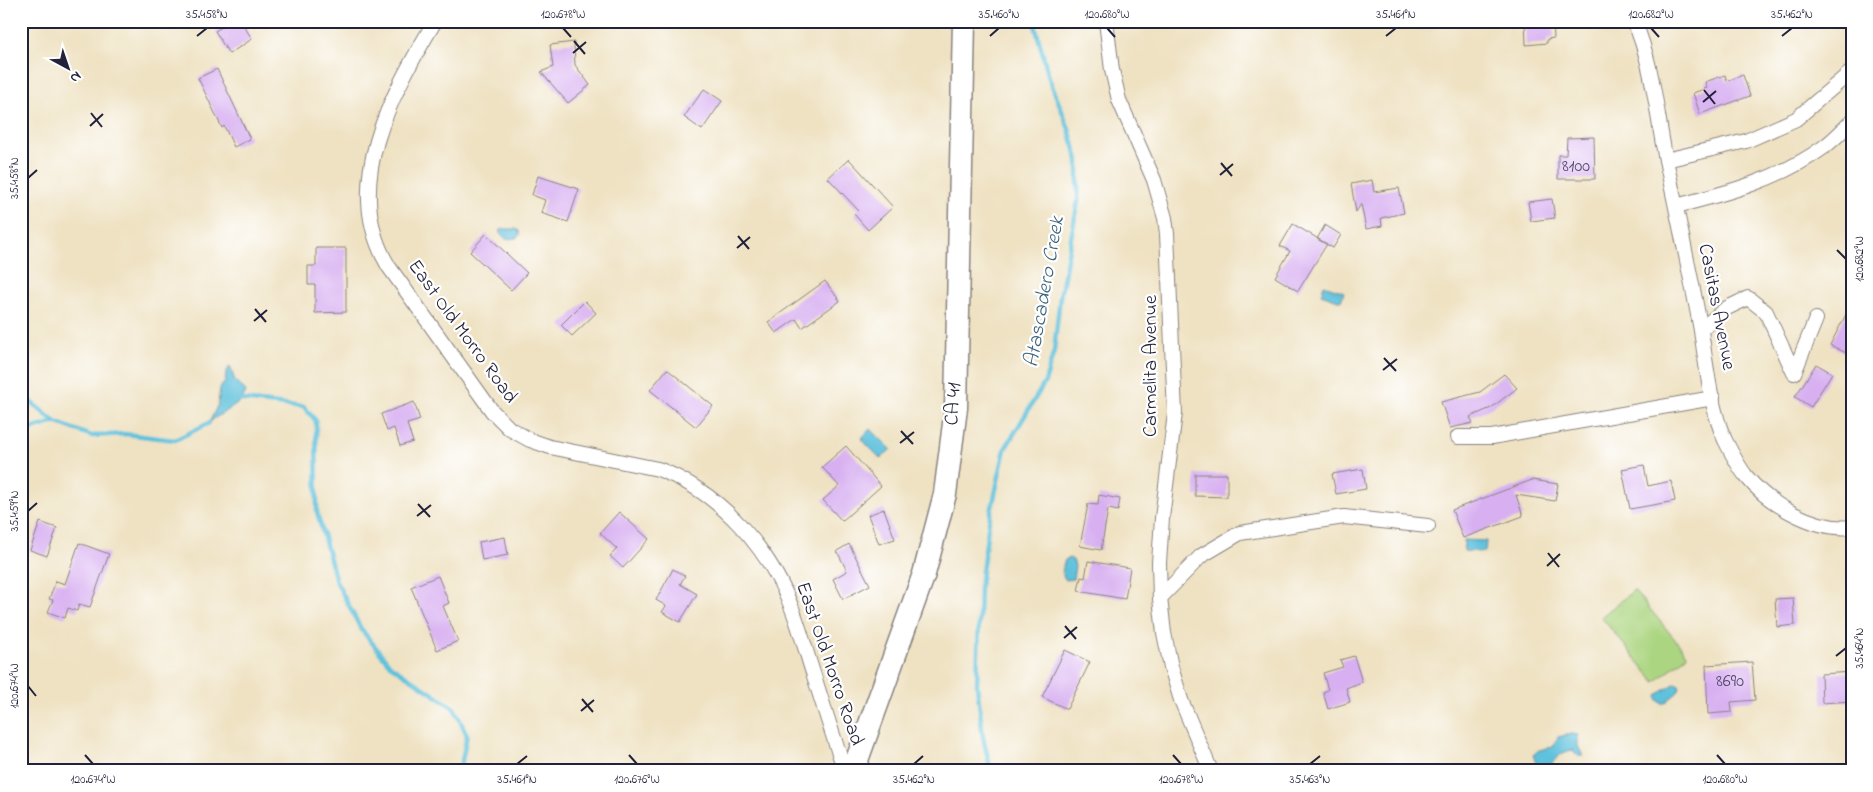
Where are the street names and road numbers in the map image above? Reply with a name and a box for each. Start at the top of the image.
street label: Casitas Avenue [1690,241,1742,373]
street label: East Old Morro Road [400,254,524,410]
street label: Carmelita Avenue [1137,295,1166,437]
street label: CA 41 [938,382,970,426]
street label: East Old Morro Road [787,578,871,750]

